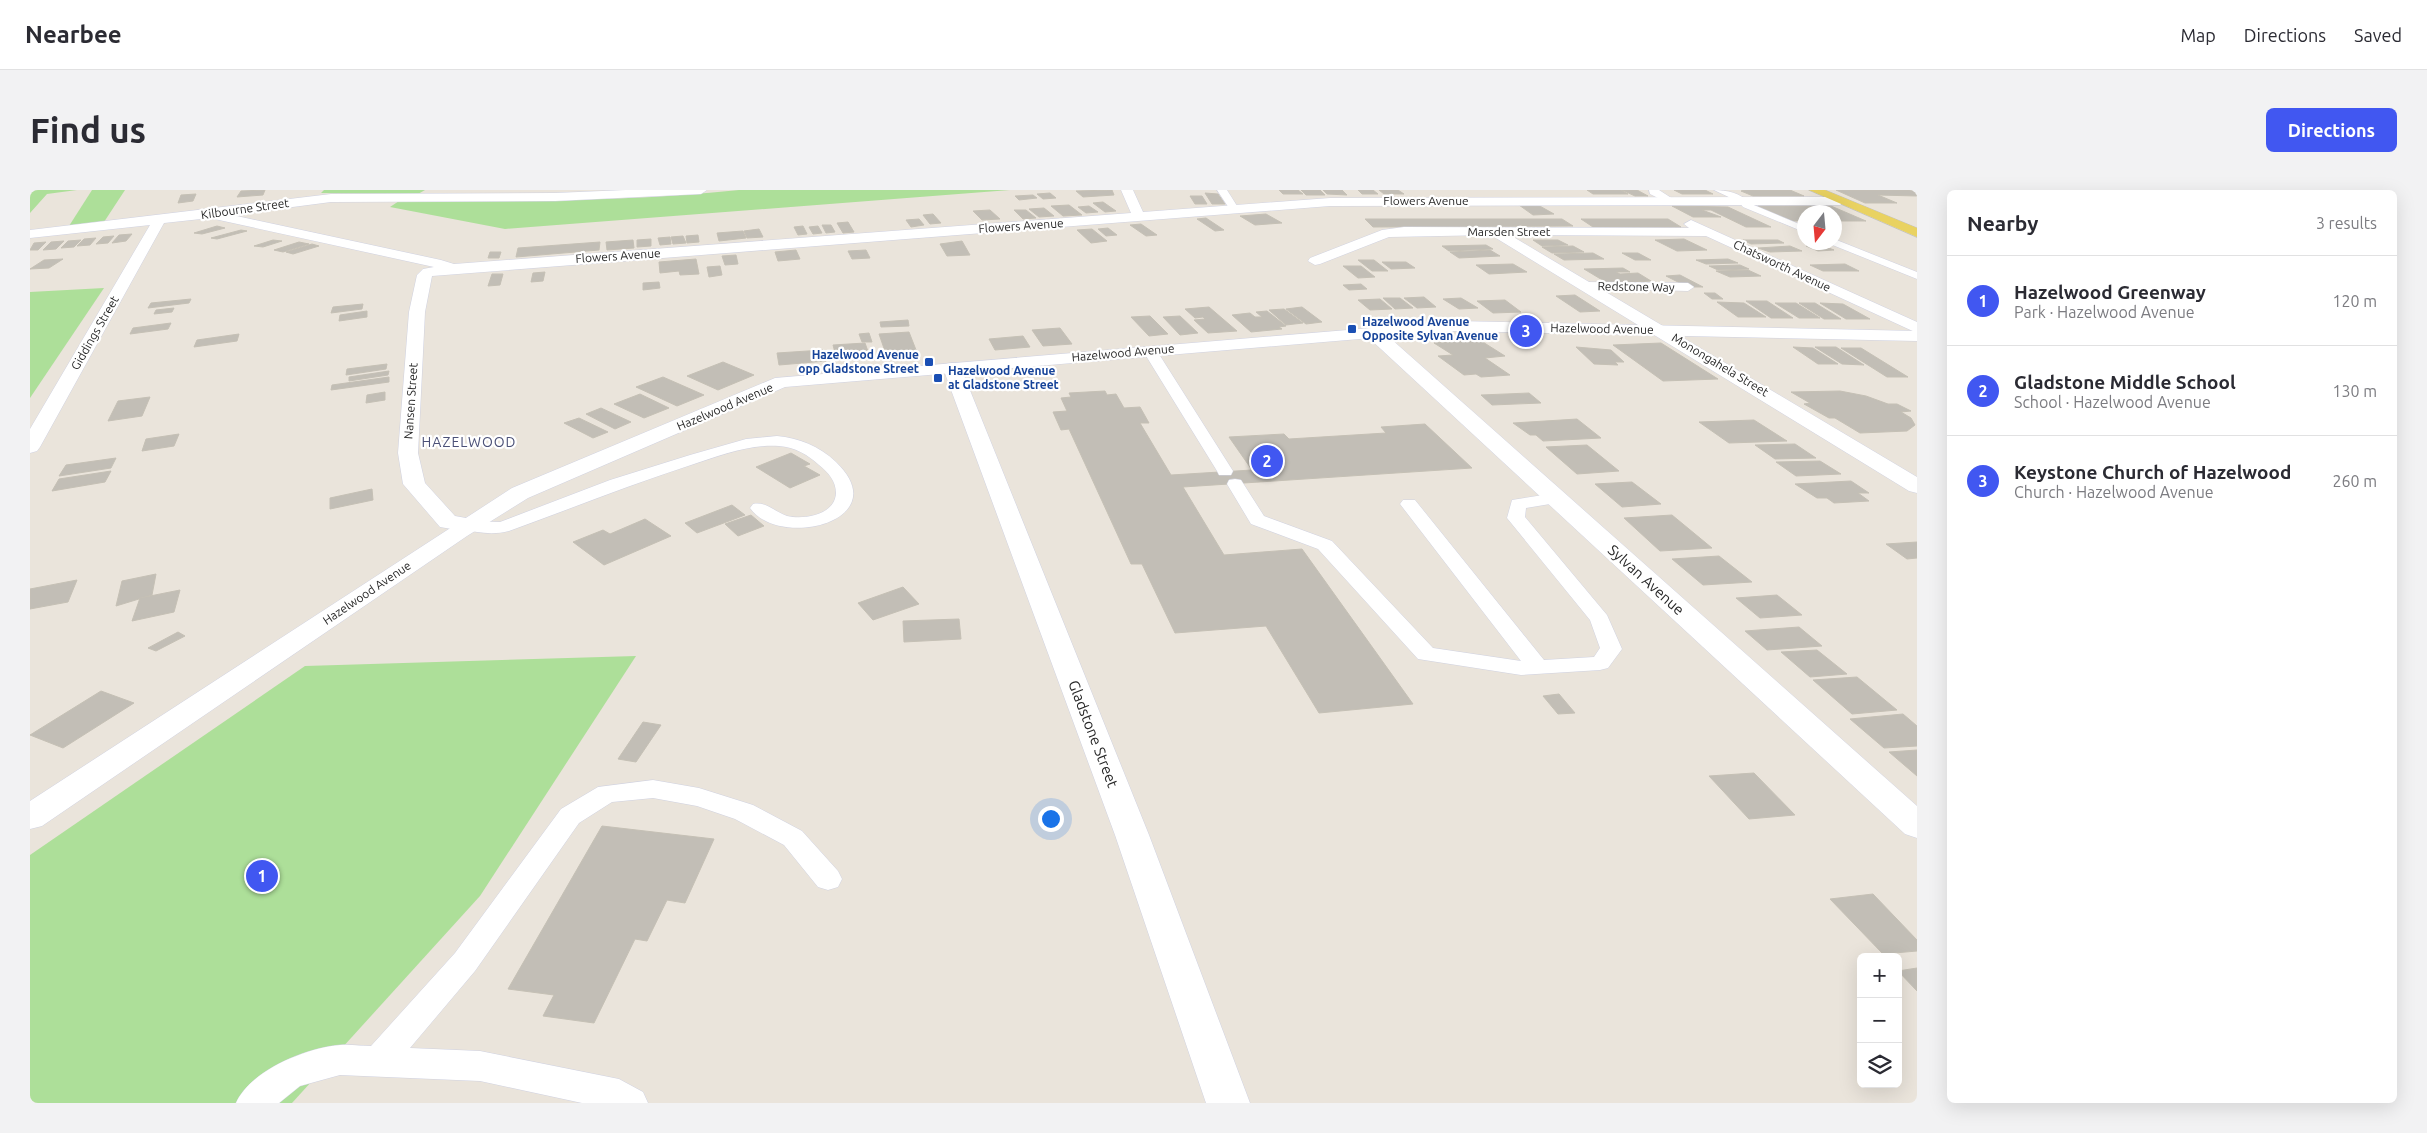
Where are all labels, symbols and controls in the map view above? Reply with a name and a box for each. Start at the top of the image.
text: Nearbee [25,21,122,48]
text: Map [2180,25,2216,45]
text: Directions [2244,25,2326,45]
text: Saved [2354,25,2402,45]
button: Directions [2266,108,2397,152]
text: Find us [30,110,146,150]
street label: Flowers Avenue [1383,194,1469,207]
street label: Kilbourne Street [200,196,290,221]
north arrow [1797,205,1842,250]
text: Nearby [1967,211,2038,235]
text: 3 results [2316,214,2377,232]
street label: Flowers Avenue [978,216,1064,235]
street label: Marsden Street [1467,225,1551,238]
street label: Chatsworth Avenue [1731,237,1833,294]
street label: Flowers Avenue [575,246,661,265]
street label: Redstone Way [1597,279,1675,294]
text: Hazelwood Greenway [2014,281,2206,303]
text: 1 [1978,292,1988,310]
text: 120 m [2332,292,2377,310]
street label: Giddings Street [68,293,121,372]
text: Park · Hazelwood Avenue [2014,303,2195,321]
pin: 3 [1510,312,1542,350]
place label: Hazelwood Avenue Opposite Sylvan Avenue [1362,315,1498,342]
street label: Hazelwood Avenue [1550,321,1654,336]
marker: Hazelwood Avenue Opposite Sylvan Avenue [1346,323,1358,335]
street label: Monongahela Street [1670,331,1771,399]
street label: Hazelwood Avenue [1071,342,1175,363]
place label: Hazelwood Avenue opp Gladstone Street [798,348,919,375]
marker: Hazelwood Avenue opp Gladstone Street [923,356,935,368]
street label: Nansen Street [401,362,420,440]
place label: Hazelwood Avenue at Gladstone Street [948,364,1059,391]
text: Gladstone Middle School [2014,371,2236,393]
marker: Hazelwood Avenue at Gladstone Street [932,372,944,384]
street label: Hazelwood Avenue [675,380,775,433]
text: 2 [1978,382,1988,400]
text: 130 m [2332,382,2377,400]
text: School · Hazelwood Avenue [2014,393,2211,411]
district label: HAZELWOOD [421,434,517,450]
pin: 2 [1251,442,1283,480]
text: Keystone Church of Hazelwood [2014,461,2291,483]
text: 3 [1978,472,1988,490]
text: 260 m [2332,472,2377,490]
text: Church · Hazelwood Avenue [2014,483,2214,501]
street label: Sylvan Avenue [1605,541,1688,618]
street label: Hazelwood Avenue [320,558,413,627]
street label: Gladstone Street [1065,678,1122,790]
your location [1038,806,1064,832]
pin: 1 [246,857,278,895]
map controls [1857,953,1902,1088]
button: + [1857,953,1902,998]
button: − [1857,998,1902,1043]
button: layers [1857,1043,1902,1088]

